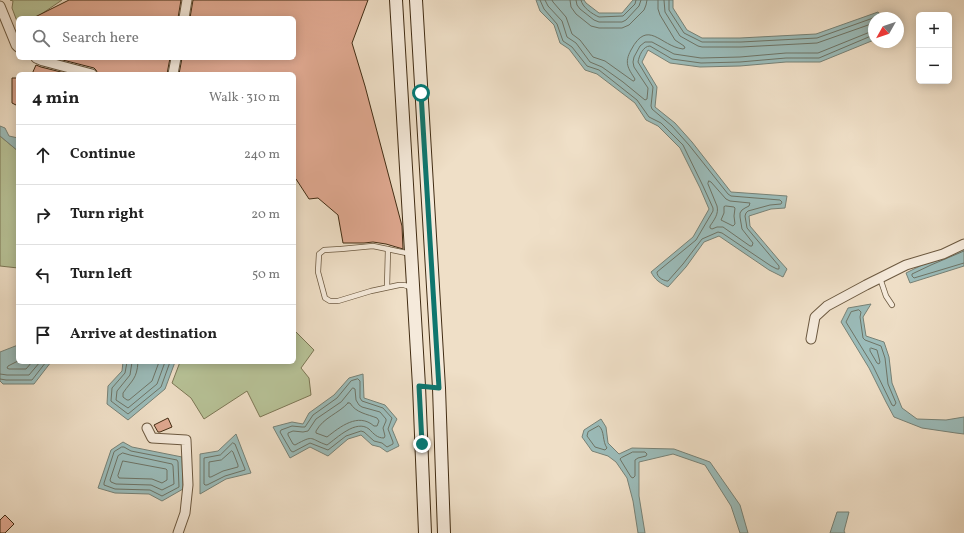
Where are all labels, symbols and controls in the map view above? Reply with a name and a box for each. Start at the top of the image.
north arrow [868,12,904,48]
map controls [916,12,952,84]
button: + [916,12,952,48]
search box [16,16,296,60]
icon: search [30,27,52,49]
text: Search here [62,28,139,49]
button: − [916,48,952,84]
route start [412,84,430,102]
text: 4 min [32,87,79,110]
text: Walk · 310 m [209,89,280,107]
icon: ahead [32,144,54,166]
text: Continue [70,144,135,165]
text: 240 m [244,146,280,164]
icon: right [32,204,54,226]
text: Turn right [70,204,144,225]
text: 20 m [251,206,280,224]
icon: left [32,264,54,286]
text: Turn left [70,264,132,285]
text: 50 m [252,266,280,284]
icon: arrive [32,324,54,346]
text: Arrive at destination [70,324,217,345]
route end [413,435,431,453]

